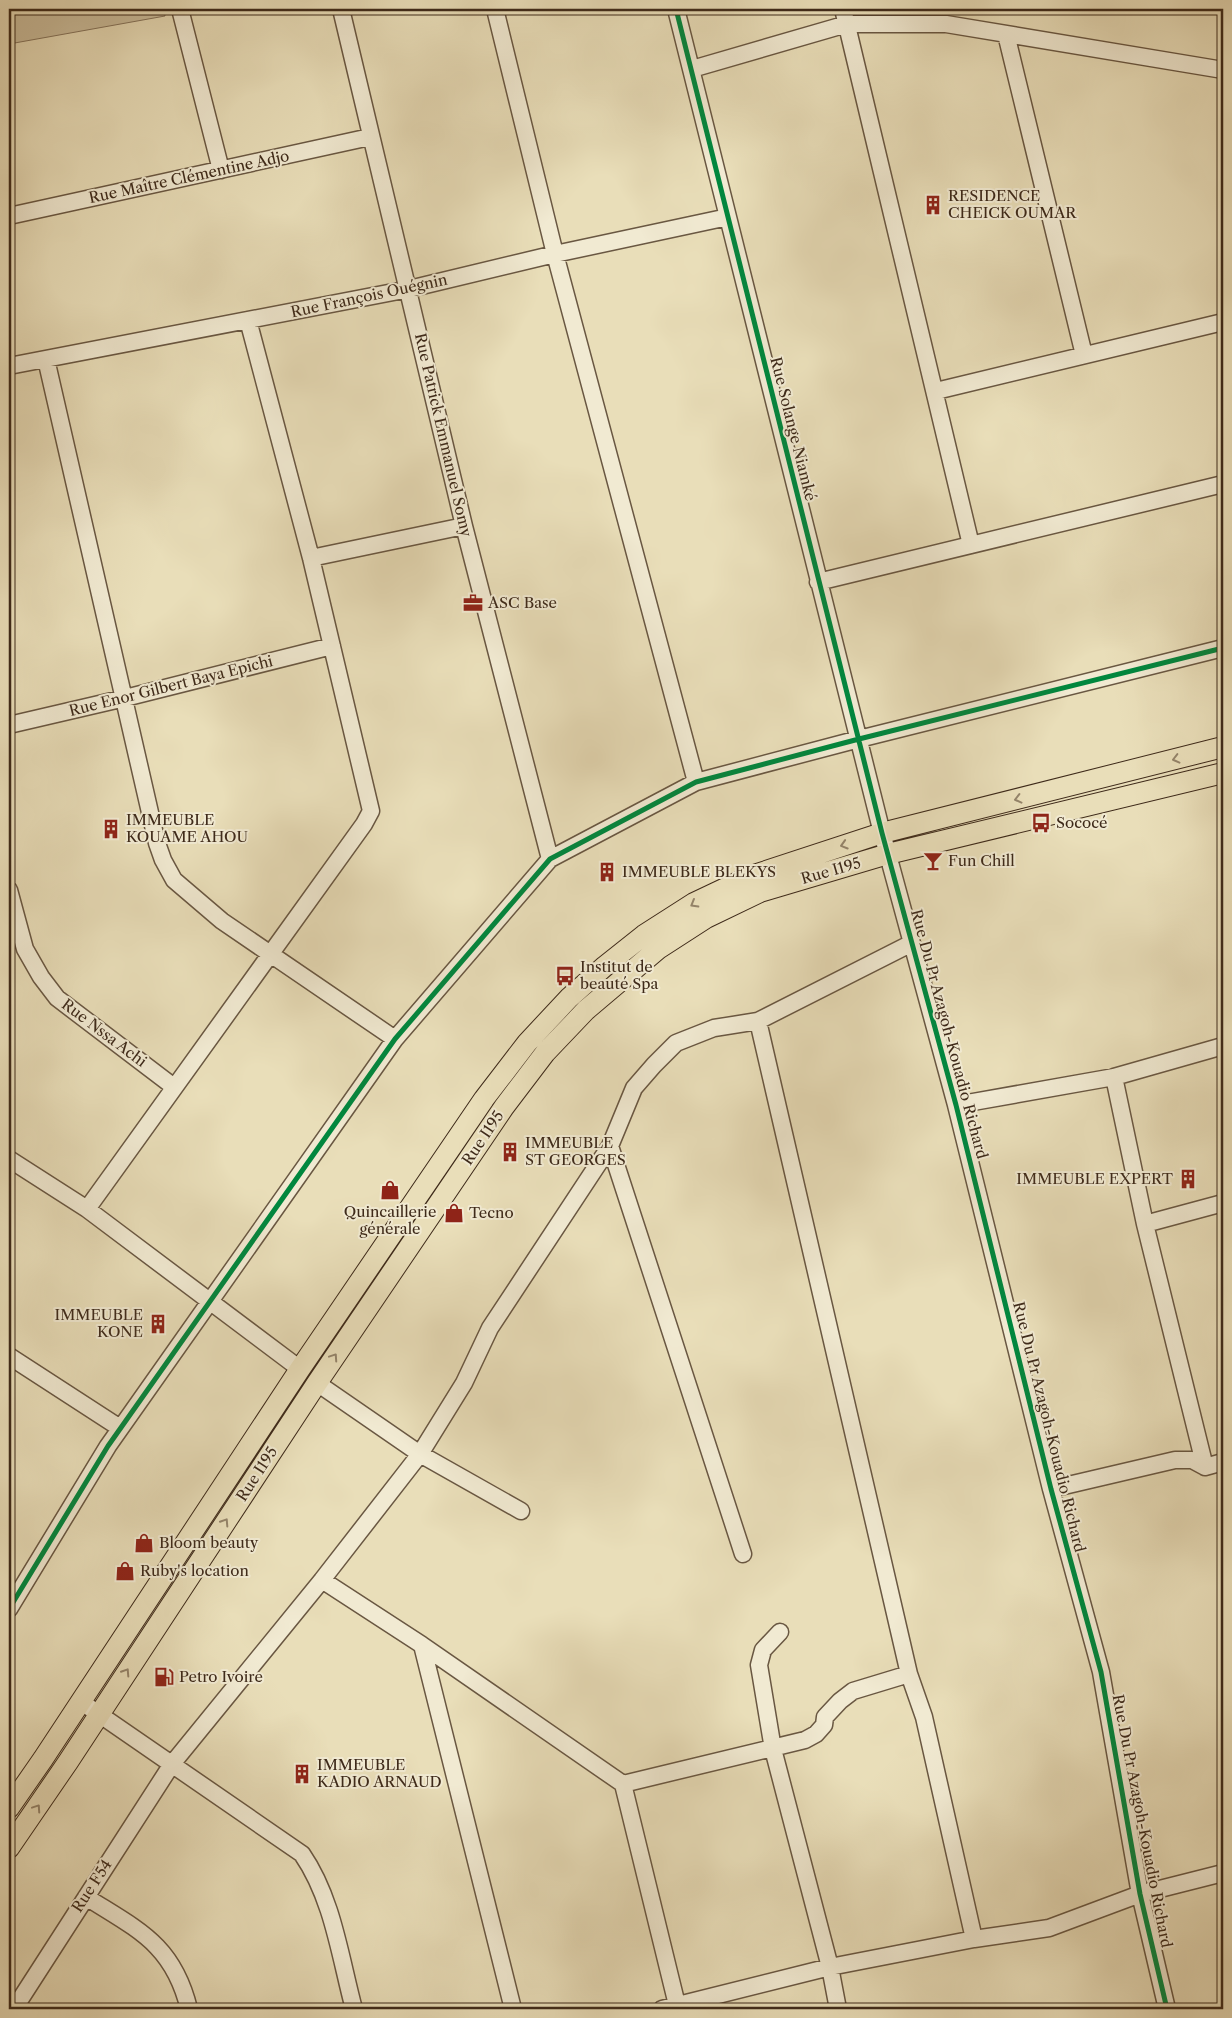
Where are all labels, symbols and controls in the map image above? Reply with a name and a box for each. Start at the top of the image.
street label: Rue Maître Clémentine Adjo [87,146,291,207]
place label: RESIDENCE CHEICK OUMAR [948,186,1077,222]
building icon: RESIDENCE CHEICK OUMAR [922,194,944,216]
street label: Rue François Ouégnin [289,270,449,321]
street label: Rue Patrick Emmanuel Somy [411,331,476,539]
street label: Rue Solange Niamké [766,355,821,503]
office icon: ASC Base [462,592,484,614]
place label: ASC Base [487,593,557,612]
street label: Rue Enor Gilbert Baya Epichi [67,651,275,720]
one-way arrow [1172,753,1180,764]
one-way arrow [1014,793,1023,804]
place label: IMMEUBLE KOUAME AHOU [126,810,248,846]
bus stop icon: Sococé [1030,812,1052,834]
place label: Sococé [1056,813,1108,832]
building icon: IMMEUBLE KOUAME AHOU [100,818,122,840]
one-way arrow [841,839,849,849]
bar icon: Fun Chill [922,850,944,872]
place label: Fun Chill [948,851,1015,870]
street label: Rue I195 [799,853,863,888]
building icon: IMMEUBLE BLEKYS [596,861,618,883]
place label: IMMEUBLE BLEKYS [622,862,776,881]
one-way arrow [690,897,699,907]
street label: Rue Du Pr Azagoh-Kouadio Richard [907,907,992,1161]
place label: Institut de beauté Spa [580,957,658,993]
bus stop icon: Institut de beauté Spa [554,965,576,987]
street label: Rue Nssa Achi [58,994,151,1071]
street label: Rue I195 [458,1107,508,1169]
place label: IMMEUBLE ST GEORGES [525,1133,626,1169]
building icon: IMMEUBLE ST GEORGES [499,1141,521,1163]
building icon: IMMEUBLE EXPERT [1177,1168,1199,1190]
place label: IMMEUBLE EXPERT [1016,1169,1174,1188]
shop icon: Quincaillerie générale [379,1179,401,1201]
place label: Quincaillerie générale [344,1202,436,1238]
shop icon: Tecno [443,1202,465,1224]
place label: Tecno [469,1203,514,1222]
street label: Rue Du Pr Azagoh-Kouadio Richard [1009,1300,1090,1554]
place label: IMMEUBLE KONE [55,1305,143,1341]
building icon: IMMEUBLE KONE [147,1313,169,1335]
one-way arrow [328,1353,337,1363]
street label: Rue I195 [232,1443,281,1505]
one-way arrow [219,1518,228,1528]
shop icon: Bloom beauty [133,1532,155,1554]
place label: Bloom beauty [159,1533,259,1552]
shop icon: Ruby's location [114,1560,136,1582]
place label: Ruby's location [140,1561,249,1580]
fuel station icon: Petro Ivoire [153,1666,175,1688]
place label: Petro Ivoire [179,1667,263,1686]
one-way arrow [120,1669,130,1678]
street label: Rue Du Pr Azagoh-Kouadio Richard [1109,1693,1176,1949]
place label: IMMEUBLE KADIO ARNAUD [317,1755,442,1791]
building icon: IMMEUBLE KADIO ARNAUD [291,1763,313,1785]
one-way arrow [30,1804,40,1813]
street label: Rue F54 [68,1856,116,1916]

